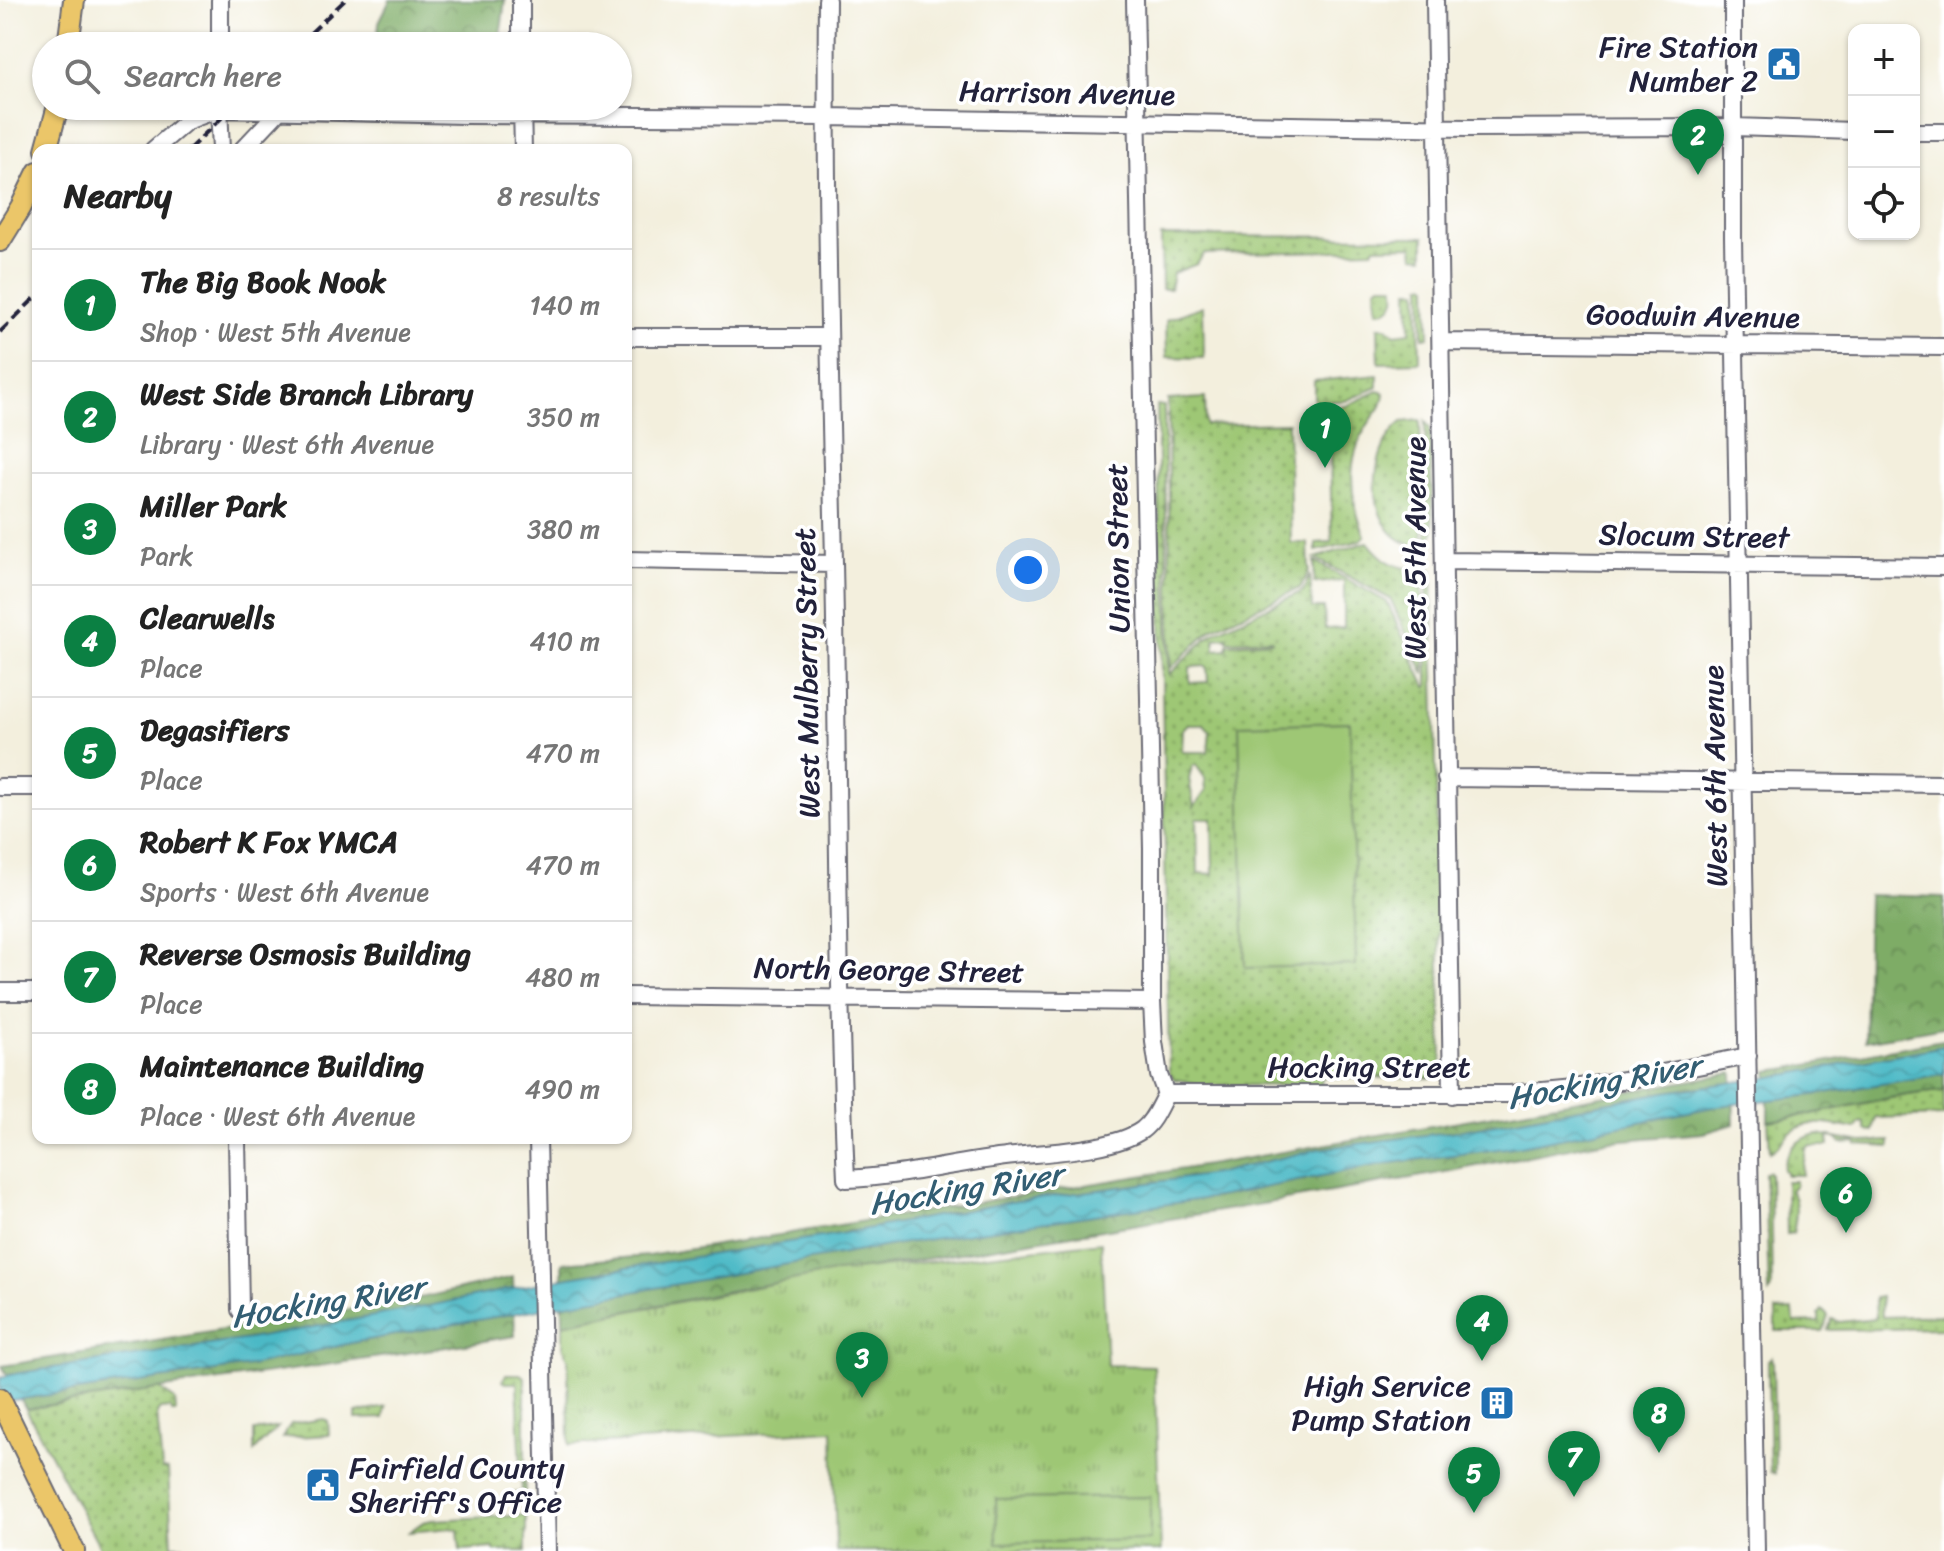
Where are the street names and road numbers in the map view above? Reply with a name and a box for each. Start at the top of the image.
street label: Harrison Avenue [958,64,1176,122]
street label: Goodwin Avenue [1586,287,1800,345]
street label: West 5th Avenue [1388,436,1442,660]
street label: Union Street [1090,463,1146,633]
street label: Slocum Street [1598,507,1792,565]
street label: West Mulberry Street [777,527,837,819]
street label: West 6th Avenue [1686,665,1744,887]
street label: North George Street [753,941,1025,999]
street label: Hocking Street [1267,1040,1471,1094]

